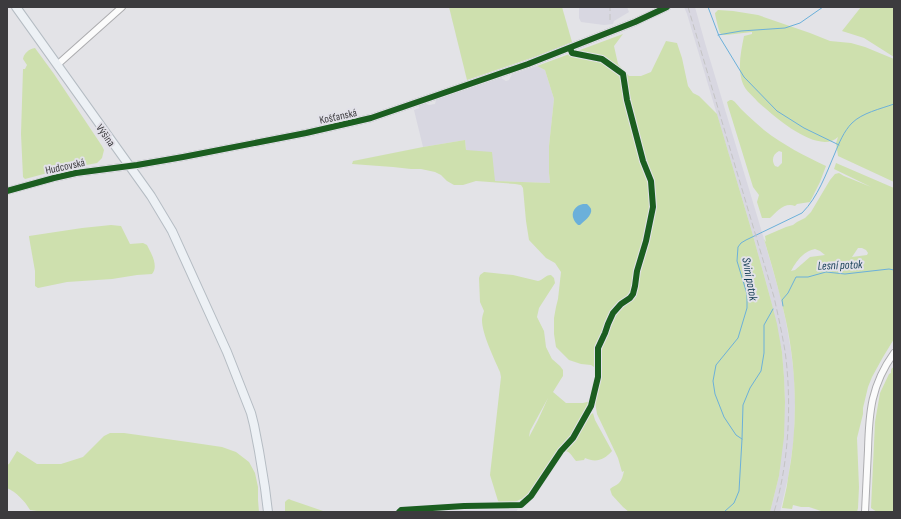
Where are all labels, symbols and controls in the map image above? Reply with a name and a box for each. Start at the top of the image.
street label: Košťanská [318,106,358,127]
street label: Výšina [93,122,118,149]
street label: Hudcovská [44,156,86,177]
water label: Sviní potok [738,256,761,302]
water label: Lesní potok [817,257,863,274]

